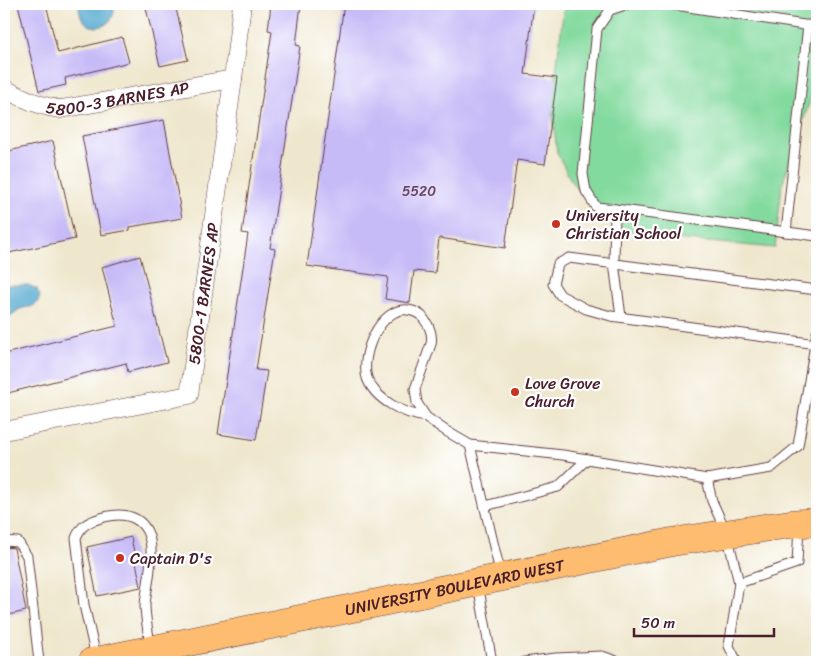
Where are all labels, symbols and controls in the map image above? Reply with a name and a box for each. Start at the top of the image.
street label: 5800-3 BARNES AP [43,72,192,124]
house number: 5520 [402,179,436,204]
place label: University Christian School [566,201,682,248]
marker: University Christian School [550,218,562,230]
street label: 5800-1 BARNES AP [179,220,227,366]
place label: Love Grove Church [525,369,600,416]
marker: Love Grove Church [509,386,521,398]
place label: Captain D's [130,544,212,573]
street label: UNIVERSITY BOULEVARD WEST [342,550,568,624]
marker: Captain D's [114,552,126,564]
scale bar [634,606,774,638]
text: 50 m [641,610,676,636]

